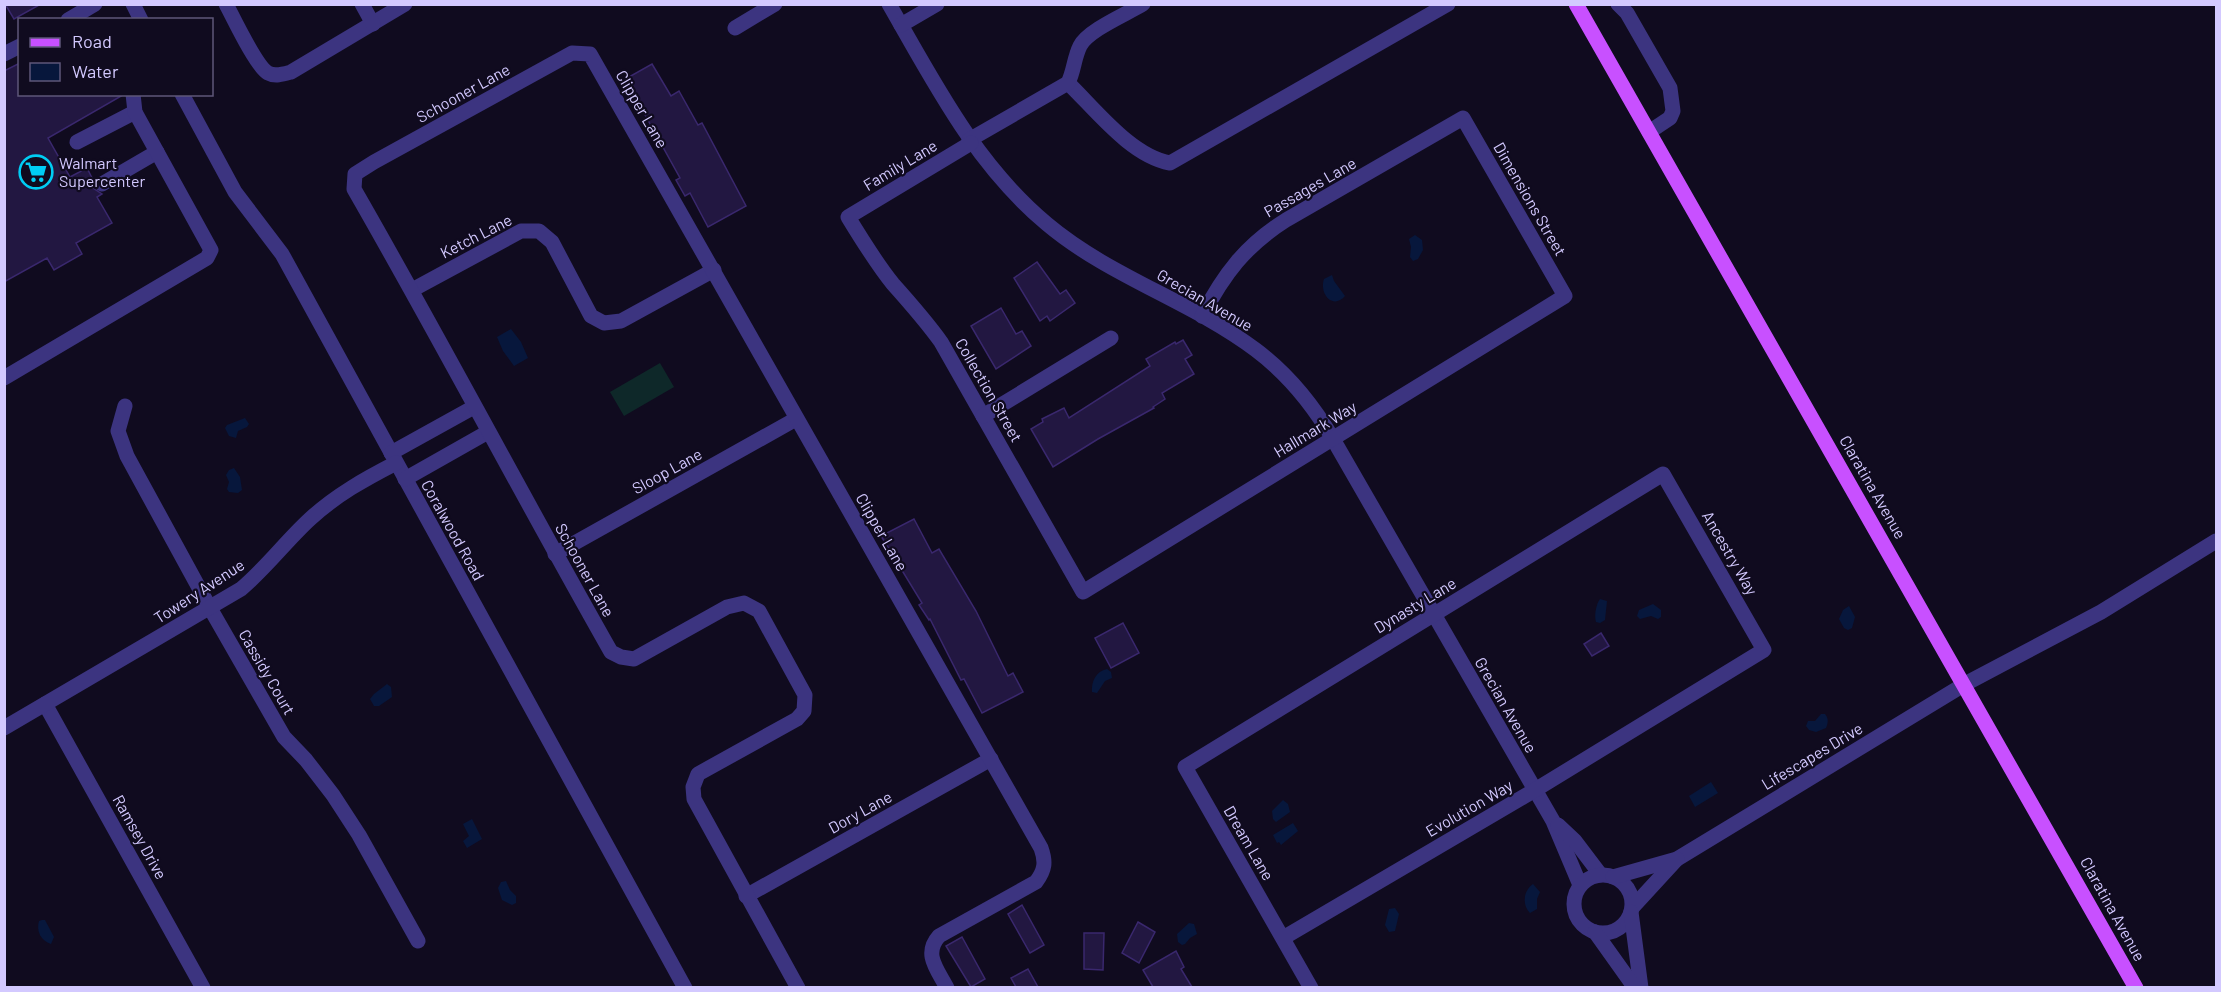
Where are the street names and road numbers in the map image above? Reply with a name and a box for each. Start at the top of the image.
street label: Schooner Lane [413,59,513,126]
street label: Clipper Lane [612,66,672,151]
street label: Family Lane [859,135,940,194]
street label: Dimensions Street [1490,139,1571,259]
street label: Passages Lane [1260,153,1359,221]
street label: Ketch Lane [437,209,515,262]
street label: Grecian Avenue [1154,265,1256,335]
street label: Collection Street [952,334,1027,445]
street label: Hallmark Way [1270,396,1360,461]
street label: Claratina Avenue [1836,432,1911,542]
street label: Sloop Lane [629,444,705,497]
street label: Coralwood Road [418,476,489,583]
street label: Clipper Lane [852,489,912,574]
street label: Ancestry Way [1699,507,1762,599]
street label: Schooner Lane [552,520,619,620]
street label: Towery Avenue [150,554,247,627]
street label: Dynasty Lane [1370,573,1459,636]
street label: Cassidy Court [235,626,299,718]
street label: Grecian Avenue [1471,654,1541,756]
street label: Lifescapes Drive [1758,718,1866,793]
street label: Evolution Way [1422,775,1516,840]
street label: Dory Lane [825,786,895,837]
street label: Ramsey Drive [109,791,171,882]
street label: Dream Lane [1220,802,1278,883]
street label: Claratina Avenue [2077,853,2150,964]

